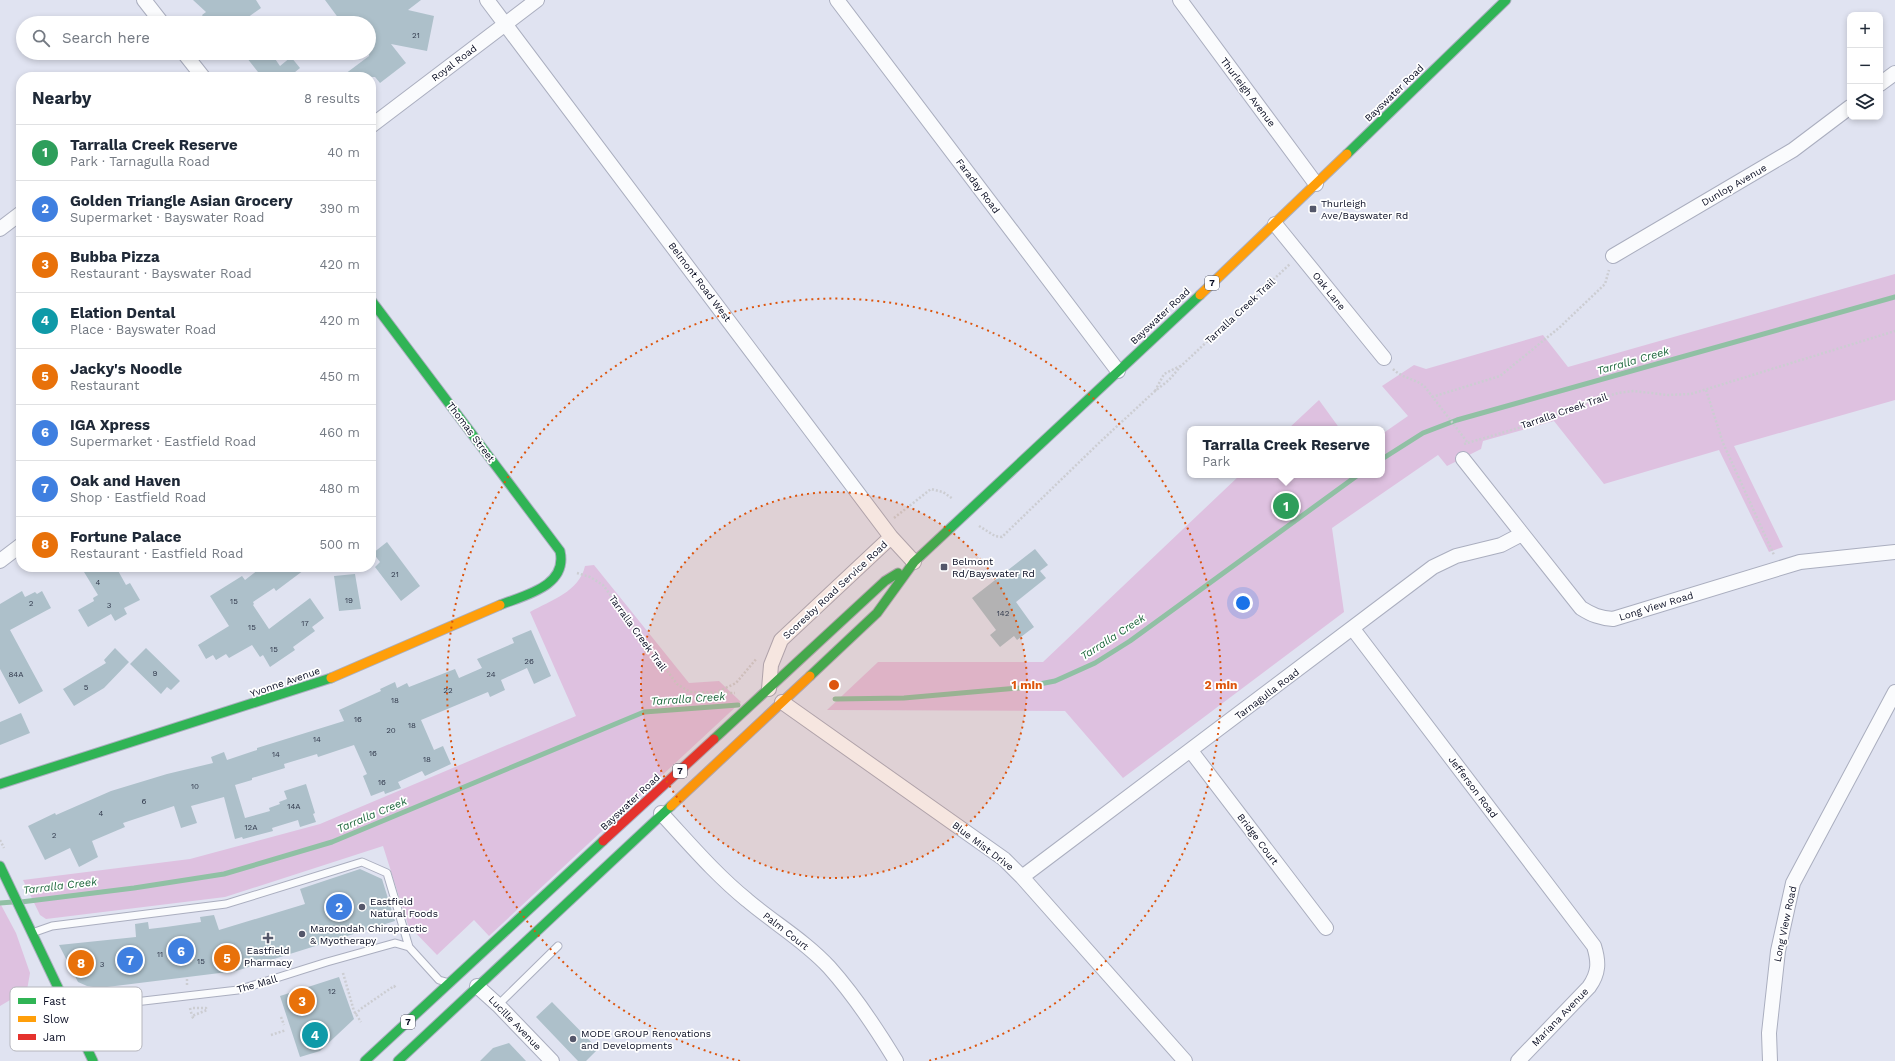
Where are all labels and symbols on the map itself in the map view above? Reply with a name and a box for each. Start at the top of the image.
house number: 21 [412,31,420,40]
street label: Royal Road [429,42,479,84]
street label: Thurleigh Avenue [1218,55,1278,129]
street label: Bayswater Road [1362,62,1426,124]
street label: Faraday Road [954,157,1002,215]
street label: Dunlop Avenue [1700,162,1769,208]
place label: Thurleigh Ave/Bayswater Rd [1321,198,1408,221]
marker: Thurleigh Ave/Bayswater Rd [1308,204,1318,214]
street label: Belmont Road West [667,240,734,325]
street label: Oak Lane [1310,270,1348,312]
street label: Tarralla Creek Trail [1203,276,1277,346]
road number: 7 [1205,276,1219,290]
street label: Bayswater Road [1128,286,1192,346]
water label: Tarralla Creek [1595,344,1672,378]
street label: Tarralla Creek Trail [1519,391,1609,431]
street label: Thomas Street [445,400,498,465]
pin: 1 [1273,491,1299,521]
street label: Scoresby Road Service Road [781,539,889,641]
place label: Belmont Rd/Bayswater Rd [952,556,1035,579]
marker: Belmont Rd/Bayswater Rd [939,562,949,572]
house number: 21 [391,570,399,579]
house number: 4 [96,578,101,587]
street label: Long View Road [1617,589,1695,623]
street label: Tarralla Creek Trail [607,593,669,673]
your location [1233,593,1253,613]
house number: 19 [345,596,353,605]
house number: 15 [230,597,238,606]
house number: 2 [29,599,34,608]
house number: 3 [107,601,112,610]
house number: 142 [997,609,1010,618]
water label: Tarralla Creek [1078,611,1149,663]
house number: 17 [301,619,309,628]
house number: 15 [248,623,256,632]
house number: 15 [270,645,278,654]
house number: 26 [524,657,534,666]
street label: Yvonne Avenue [249,665,322,699]
street label: Tarnagulla Road [1233,666,1301,722]
house number: 9 [153,669,158,678]
house number: 84A [8,670,24,679]
house number: 24 [486,670,496,679]
centre of rings [827,678,841,692]
text: 1 min [1012,678,1042,692]
text: 2 min [1205,678,1237,692]
house number: 5 [84,683,89,692]
house number: 22 [443,686,453,695]
water label: Tarralla Creek [650,690,727,708]
house number: 18 [391,696,399,705]
house number: 16 [354,715,362,724]
house number: 18 [408,721,416,730]
house number: 20 [386,726,396,735]
house number: 14 [313,735,321,744]
house number: 16 [369,749,377,758]
house number: 14 [272,750,280,759]
street label: Jefferson Road [1446,754,1500,820]
house number: 18 [423,755,431,764]
road number: 7 [673,764,687,778]
street label: Bayswater Road [598,772,662,832]
house number: 16 [378,778,386,787]
house number: 10 [191,782,199,791]
water label: Tarralla Creek [335,794,410,836]
house number: 6 [142,797,147,806]
house number: 14A [287,802,301,811]
house number: 4 [99,809,104,818]
street label: Bridge Court [1235,811,1281,867]
street label: Blue Mist Drive [950,819,1016,873]
house number: 12A [244,823,258,832]
house number: 2 [52,831,57,840]
water label: Tarralla Creek [22,875,99,897]
street label: Long View Road [1772,885,1798,963]
pin: 2 [326,892,352,922]
place label: Eastfield Natural Foods [370,896,438,919]
marker: Eastfield Natural Foods [357,902,367,912]
street label: Palm Court [761,910,812,953]
place label: Maroondah Chiropractic & Myotherapy [310,923,428,946]
marker: Maroondah Chiropractic & Myotherapy [297,929,307,939]
marker: Eastfield Pharmacy [263,933,273,943]
pin: 6 [168,936,194,966]
pin: 5 [214,943,240,973]
pin: 7 [117,945,143,975]
place label: Eastfield Pharmacy [244,945,293,968]
pin: 8 [68,948,94,978]
house number: 11 [157,950,163,959]
house number: 15 [197,957,205,966]
house number: 3 [100,960,105,969]
street label: The Mall [236,973,278,995]
street label: Mariana Avenue [1529,985,1591,1048]
pin: 3 [289,986,315,1016]
legend [10,987,142,1051]
house number: 12 [328,987,336,996]
street label: Lucille Avenue [487,994,544,1052]
text: Fast [43,995,66,1008]
text: Slow [43,1013,69,1026]
road number: 7 [401,1015,415,1029]
pin: 4 [302,1020,328,1050]
place label: MODE GROUP Renovations and Developments [581,1028,711,1051]
text: Jam [43,1031,66,1044]
marker: MODE GROUP Renovations and Developments [568,1034,578,1044]

